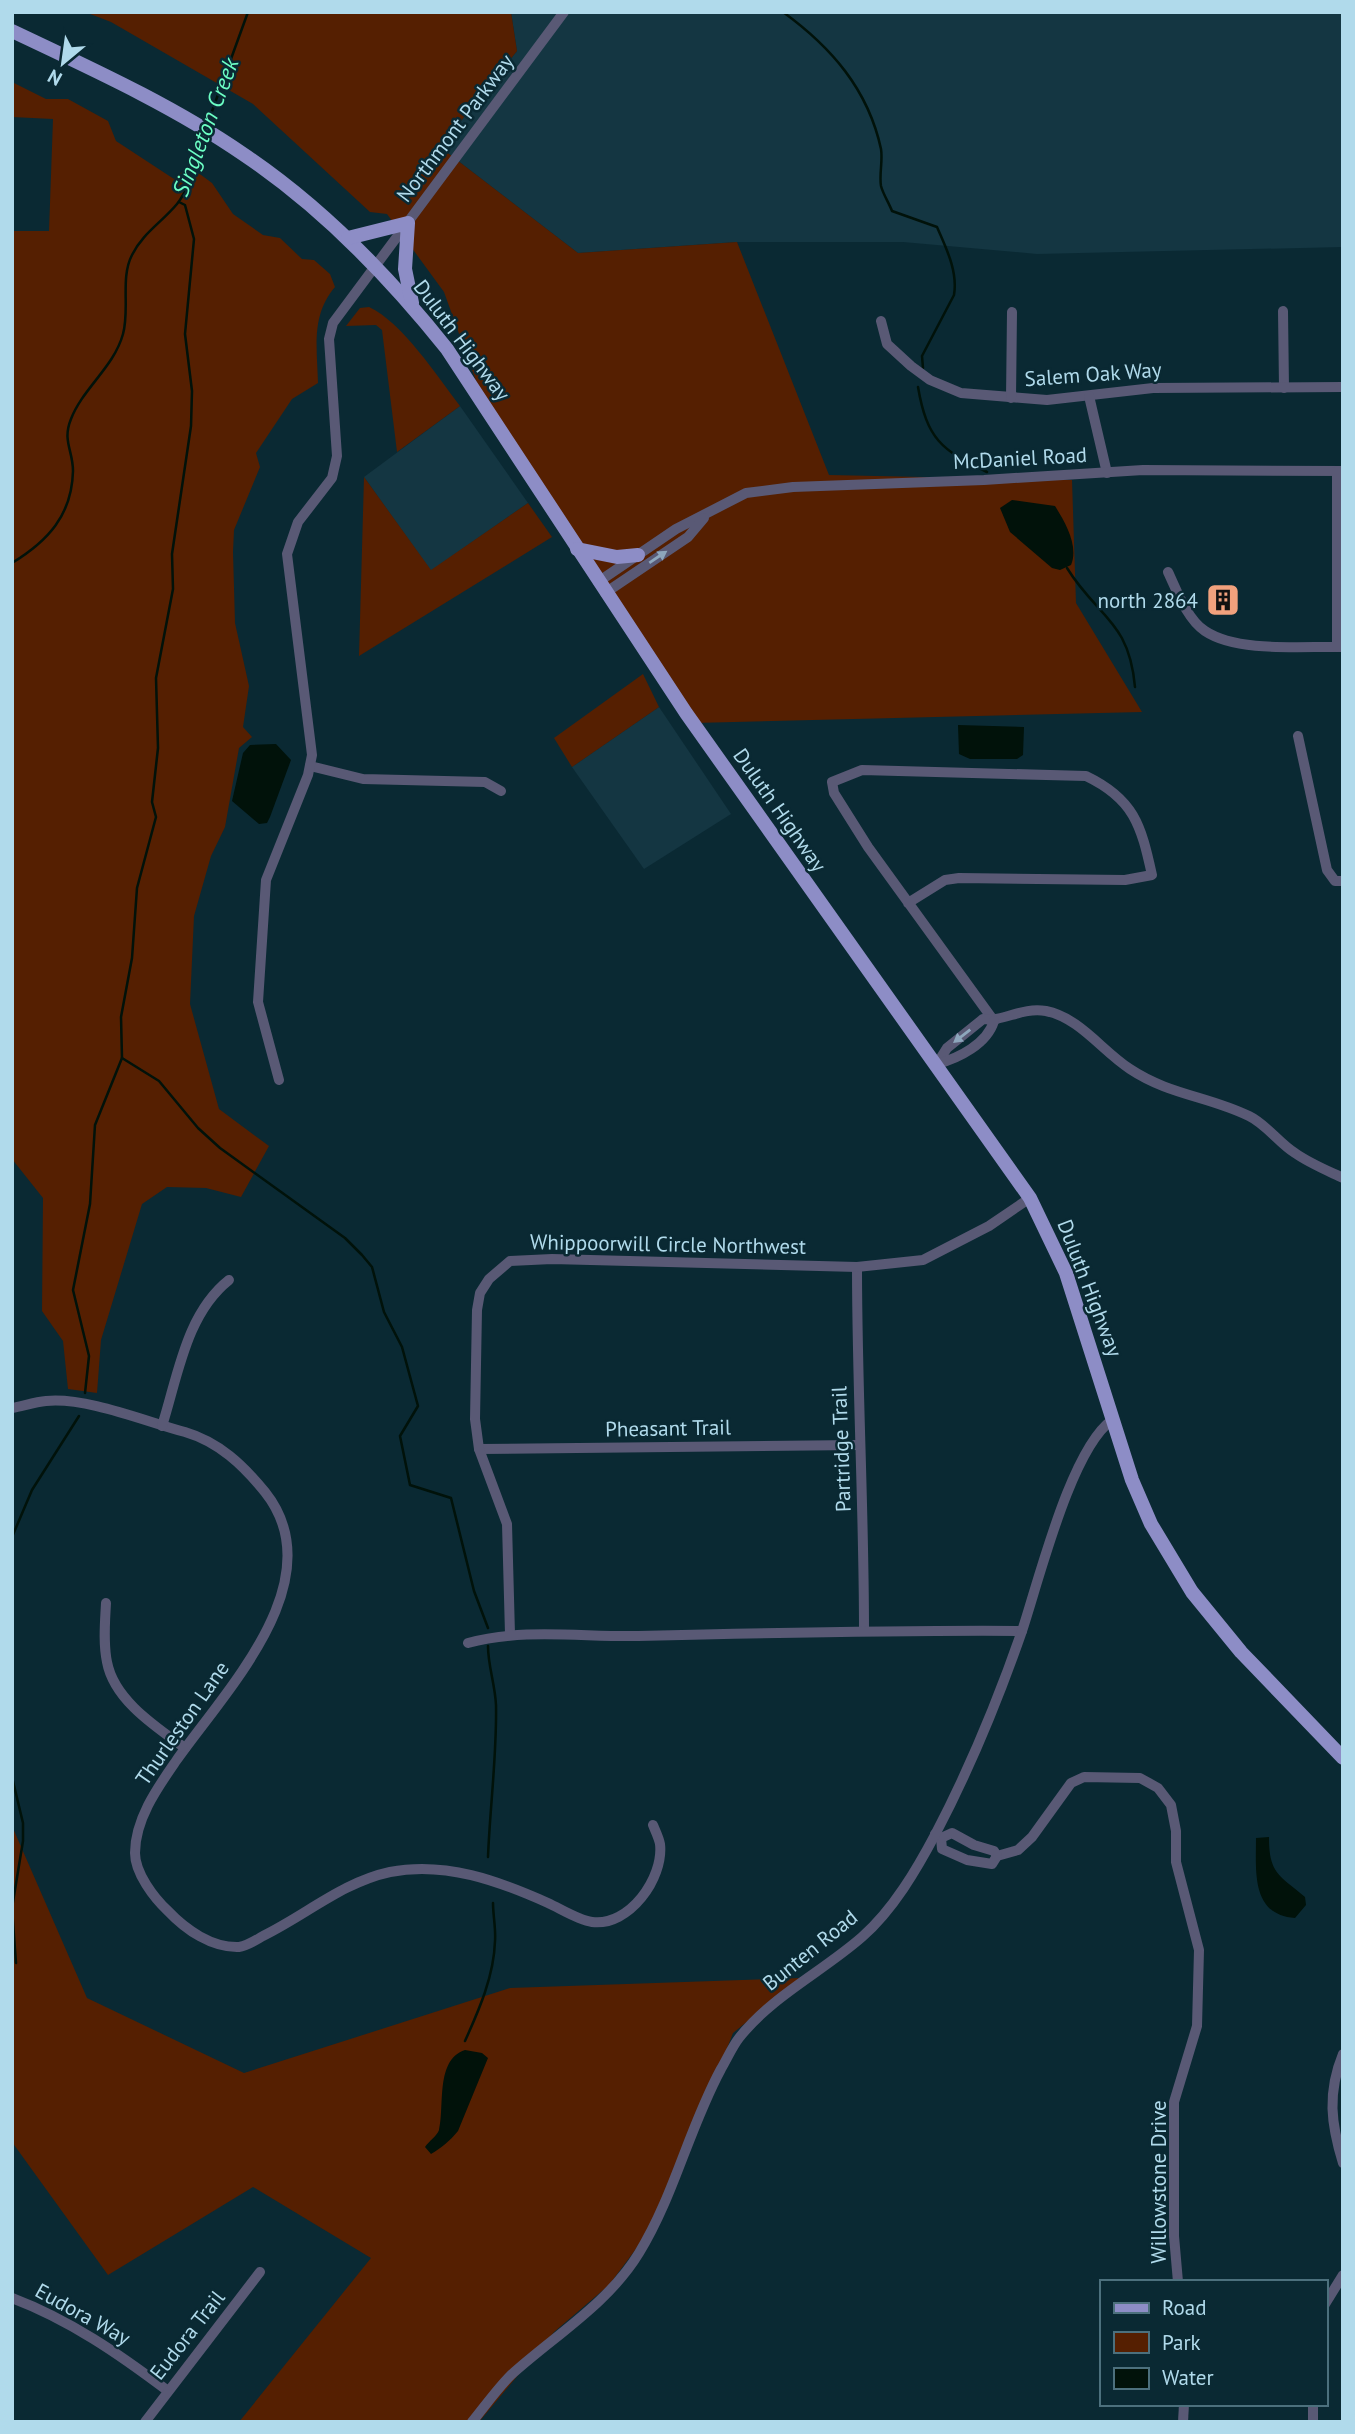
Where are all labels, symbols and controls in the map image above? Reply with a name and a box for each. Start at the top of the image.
north arrow [28,28,98,98]
street label: Northmont Parkway [390,48,520,207]
water label: Singleton Creek [165,52,245,200]
text: N [43,64,66,91]
street label: Duluth Highway [408,274,516,406]
street label: Salem Oak Way [1024,356,1163,392]
street label: McDaniel Road [952,441,1088,475]
one-way arrow [649,550,667,564]
building icon: north 2864 [1204,581,1242,619]
place label: north 2864 [1097,587,1198,614]
street label: Duluth Highway [727,743,833,877]
one-way arrow [953,1029,971,1043]
street label: Duluth Highway [1051,1216,1129,1361]
street label: Whippoorwill Circle Northwest [530,1228,806,1260]
street label: Partridge Trail [825,1386,857,1512]
street label: Pheasant Trail [605,1413,731,1443]
street label: Thurleston Lane [129,1656,235,1790]
street label: Bunten Road [757,1904,863,1996]
street label: Willowstone Drive [1145,2100,1172,2264]
street label: Eudora Way [31,2277,135,2351]
legend [1100,2280,1327,2406]
street label: Eudora Trail [144,2285,230,2385]
text: Road [1162,2294,1206,2321]
text: Park [1162,2329,1201,2356]
text: Water [1162,2364,1214,2391]

